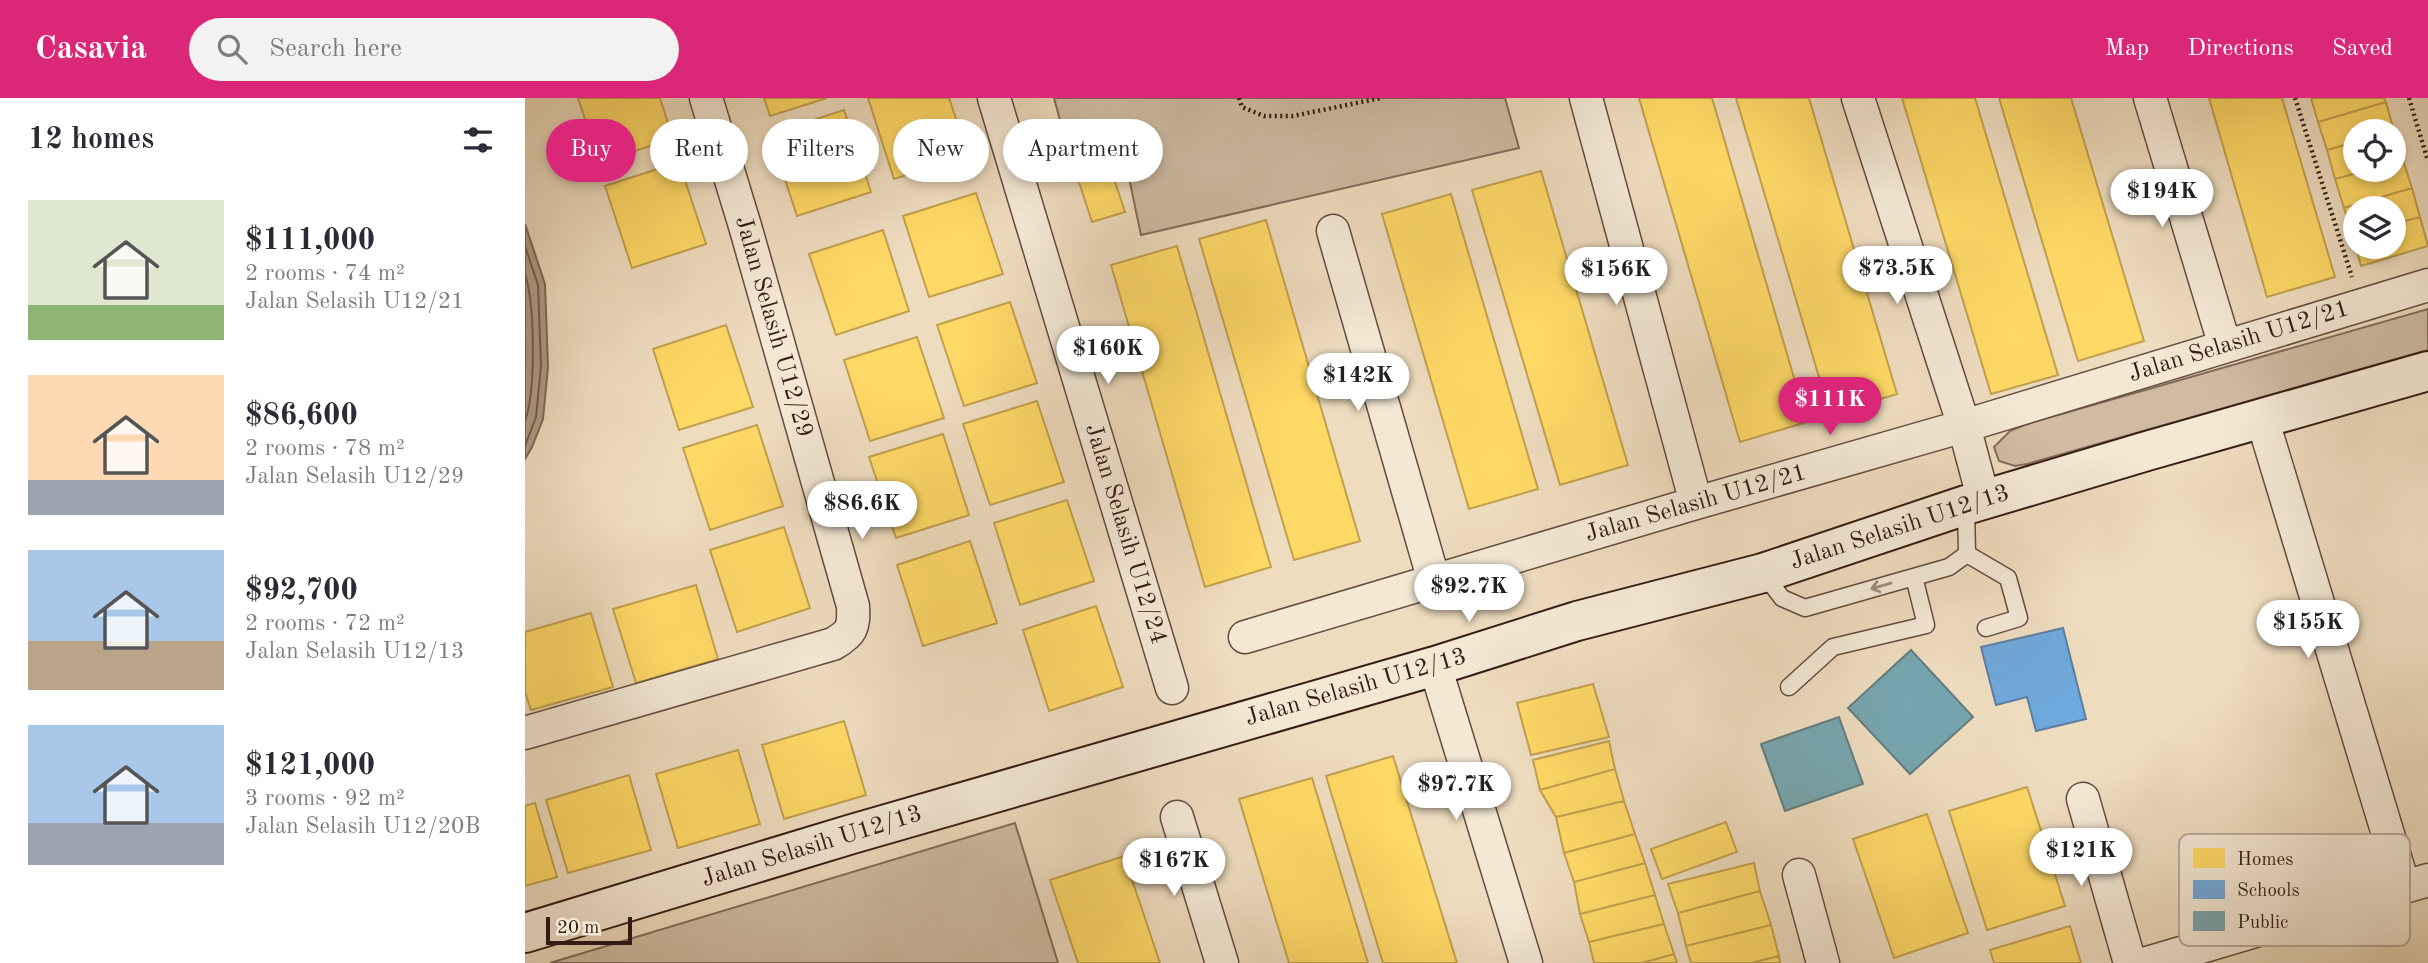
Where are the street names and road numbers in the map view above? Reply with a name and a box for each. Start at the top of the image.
street label: Jalan Selasih U12/29 [730,214,816,440]
street label: Jalan Selasih U12/21 [2126,297,2352,387]
street label: Jalan Selasih U12/24 [1080,421,1170,647]
street label: Jalan Selasih U12/21 [1583,461,1809,547]
street label: Jalan Selasih U12/13 [1787,481,2013,575]
street label: Jalan Selasih U12/13 [1243,645,1469,731]
street label: Jalan Selasih U12/13 [699,802,925,892]

